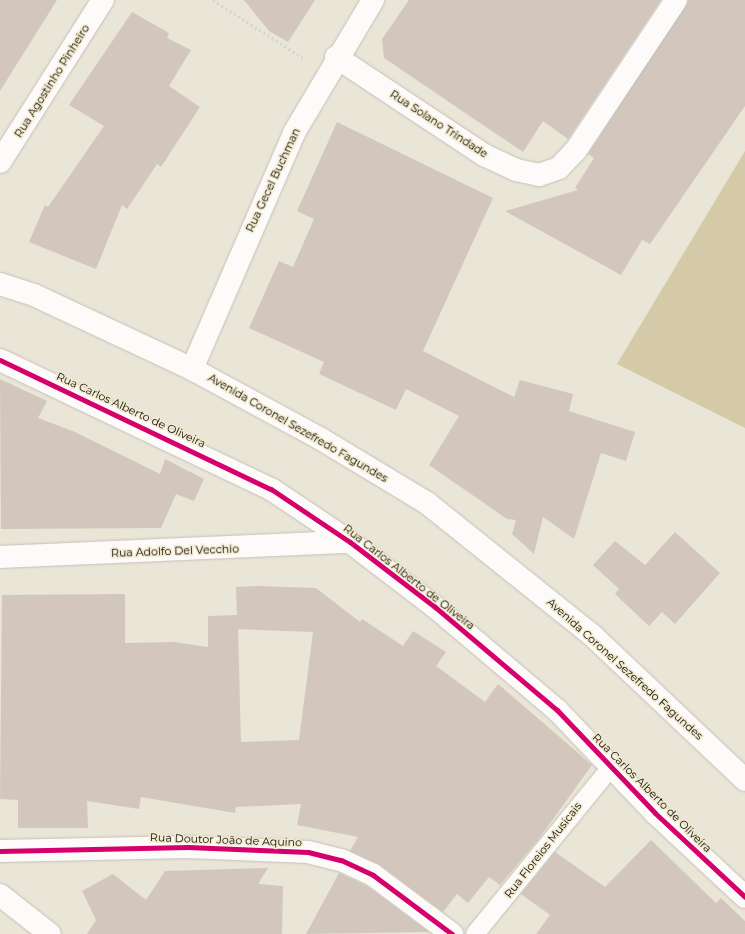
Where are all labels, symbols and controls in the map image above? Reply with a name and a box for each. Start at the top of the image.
street label: Rua Agostinho Pinheiro [12,22,92,140]
street label: Rua Solano Trindade [388,87,490,161]
street label: Rua Gecel Buchman [243,126,303,234]
street label: Rua Carlos Alberto de Oliveira [54,370,208,450]
street label: Avenida Coronel Sezefredo Fagundes [206,371,390,485]
street label: Rua Carlos Alberto de Oliveira [341,522,477,632]
street label: Rua Adolfo Del Vecchio [111,542,239,560]
street label: Avenida Coronel Sezefredo Fagundes [544,595,706,743]
street label: Rua Carlos Alberto de Oliveira [590,731,714,855]
street label: Rua Floreios Musicais [502,800,584,900]
street label: Rua Doutor João de Aquino [150,831,302,849]

